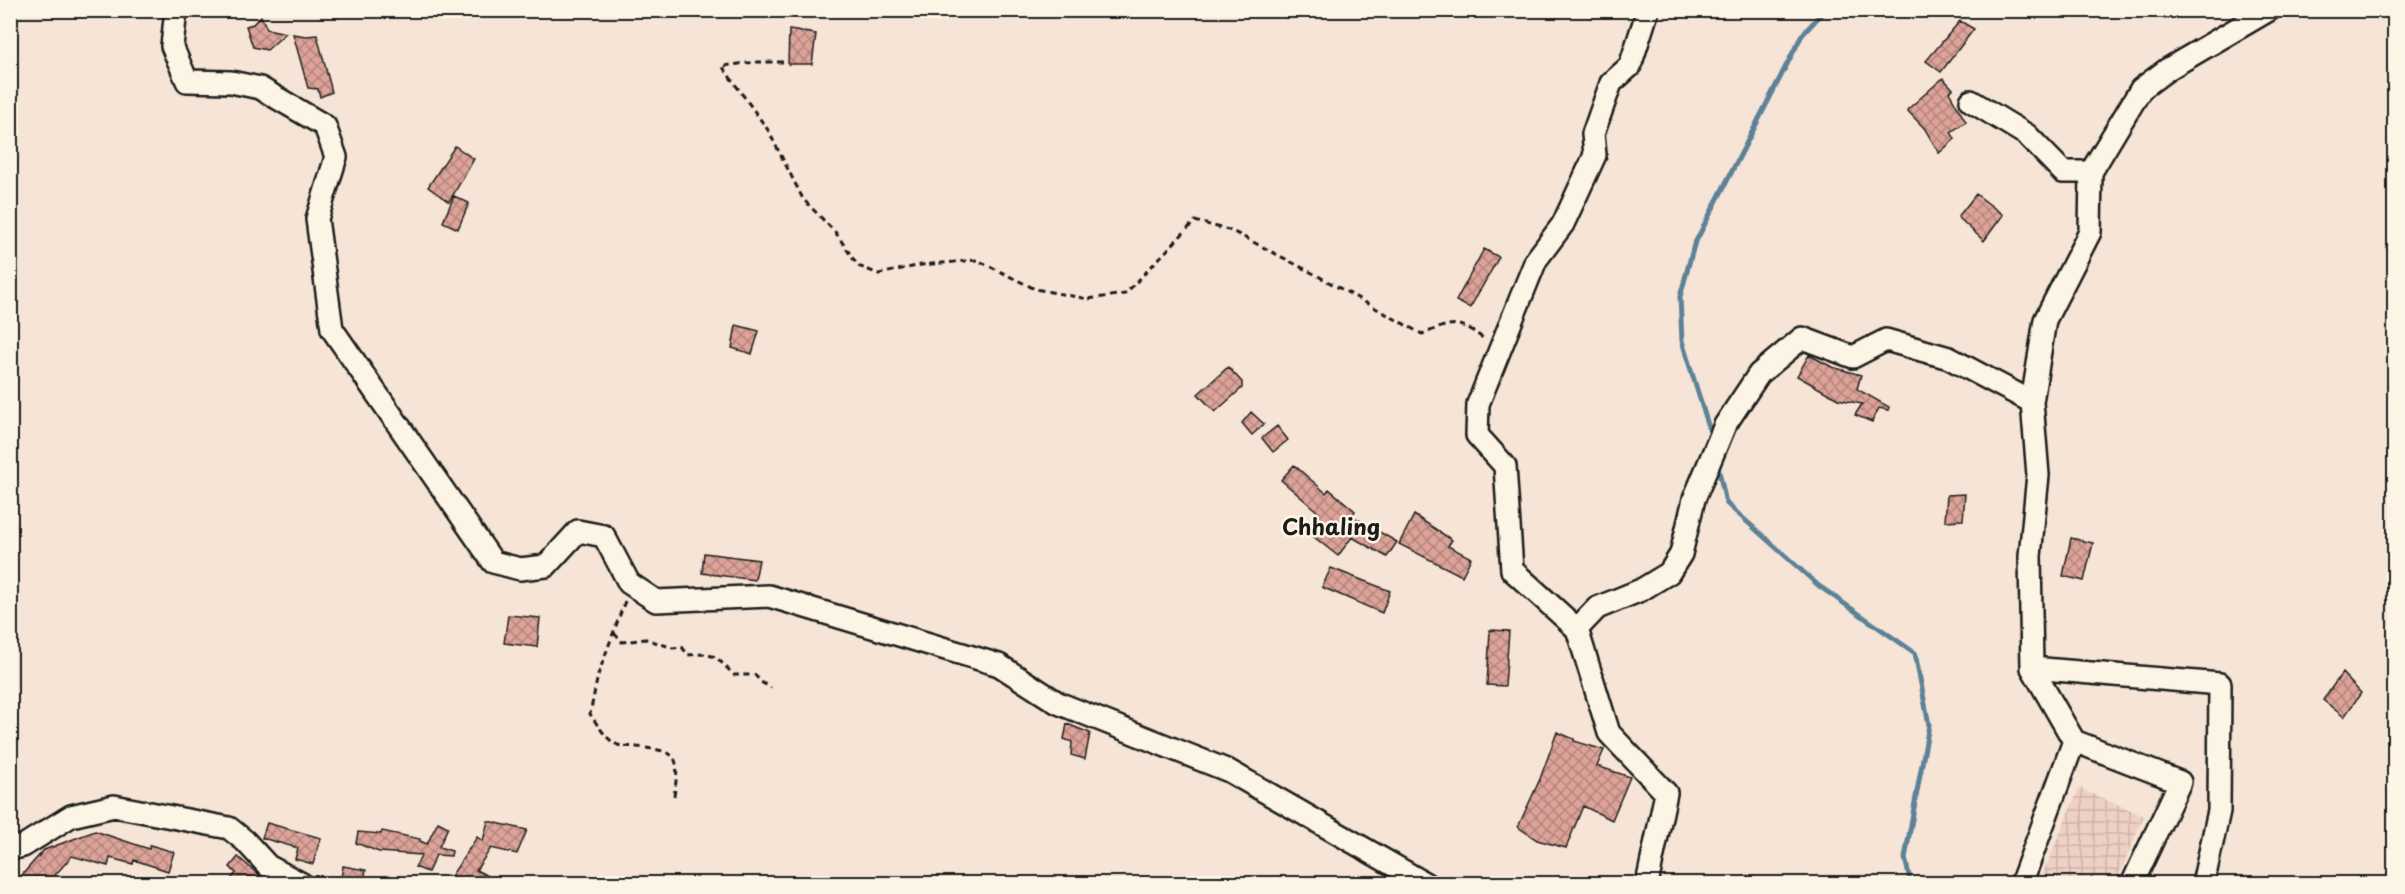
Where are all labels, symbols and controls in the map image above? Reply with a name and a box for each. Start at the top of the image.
district label: Chhaling [1282,509,1380,542]

